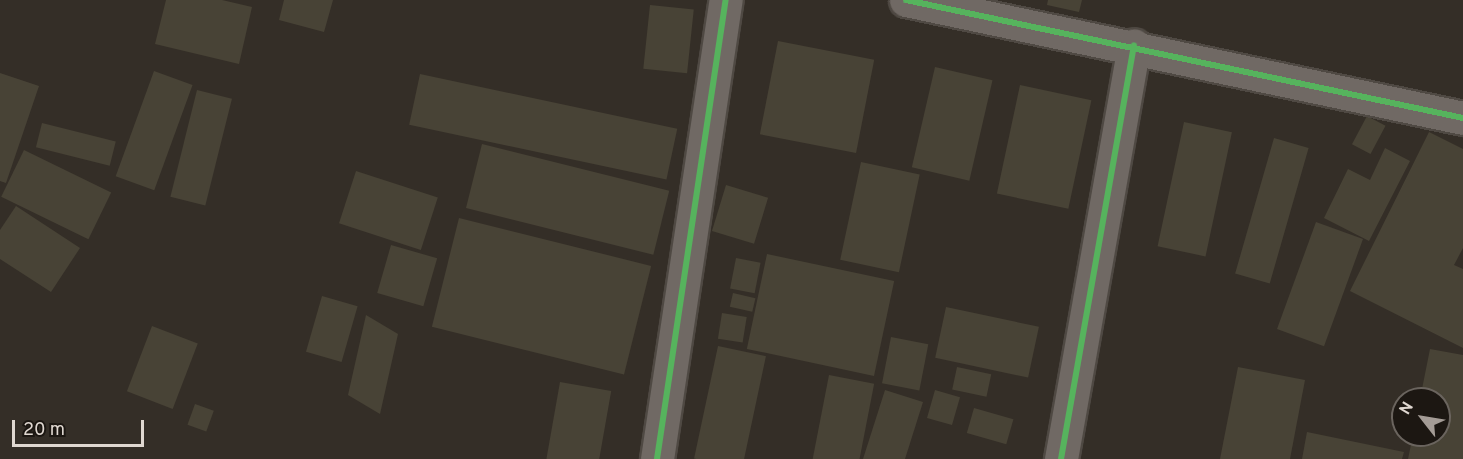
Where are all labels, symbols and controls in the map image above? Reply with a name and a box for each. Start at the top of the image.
north arrow [1391,387,1451,447]
text: N [1396,399,1419,419]
scale bar [15,408,147,446]
text: 20 m [23,419,65,442]

